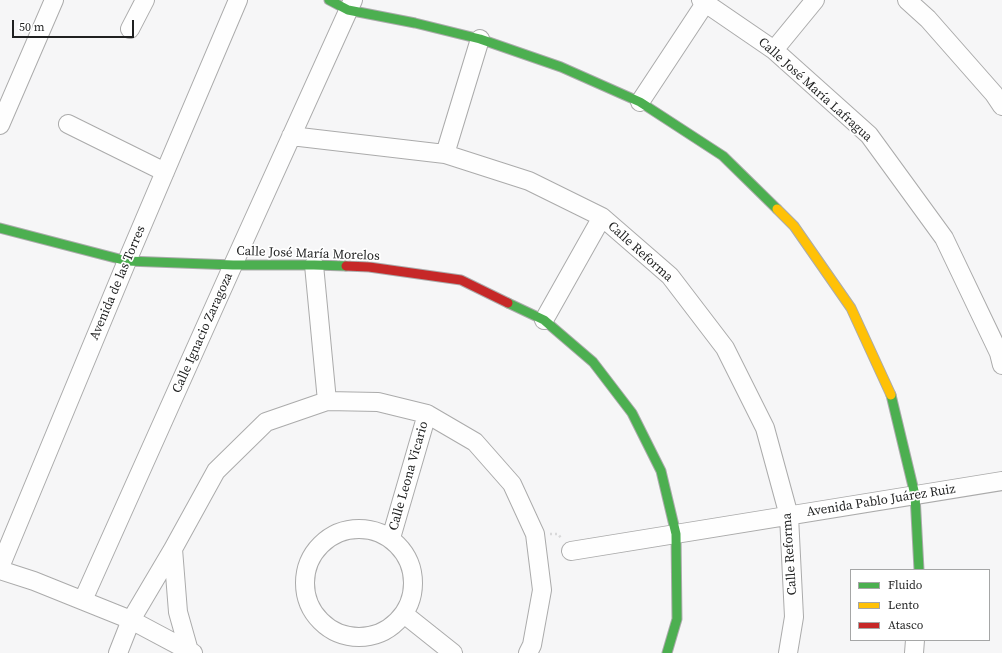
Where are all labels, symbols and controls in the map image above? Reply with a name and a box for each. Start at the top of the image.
scale bar [14,12,136,38]
text: 50 m [19,19,45,35]
street label: Calle José María Lafragua [755,35,875,145]
street label: Calle Reforma [604,219,676,285]
street label: Avenida de las Torres [87,223,149,343]
street label: Calle José María Morelos [236,244,380,264]
street label: Calle Ignacio Zaragoza [169,270,237,396]
street label: Calle Leona Vicario [386,420,432,532]
street label: Avenida Pablo Juárez Ruiz [806,482,956,520]
street label: Calle Reforma [779,512,801,596]
legend [850,569,990,641]
text: Fluido [888,577,922,593]
text: Lento [888,597,919,613]
text: Atasco [888,617,923,633]

